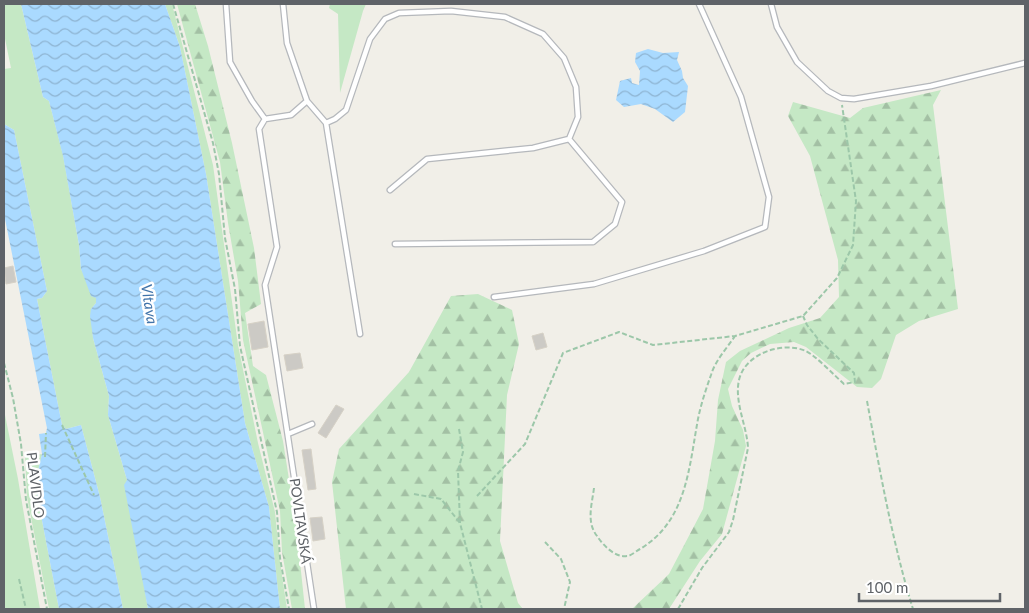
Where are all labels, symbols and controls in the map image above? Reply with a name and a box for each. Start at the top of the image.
water label: Vltava [138,283,162,326]
street label: PLAVIDLO [24,451,48,519]
street label: POVLTAVSKÁ [287,477,315,565]
scale bar [859,570,1000,602]
text: 100 m [866,578,908,596]

